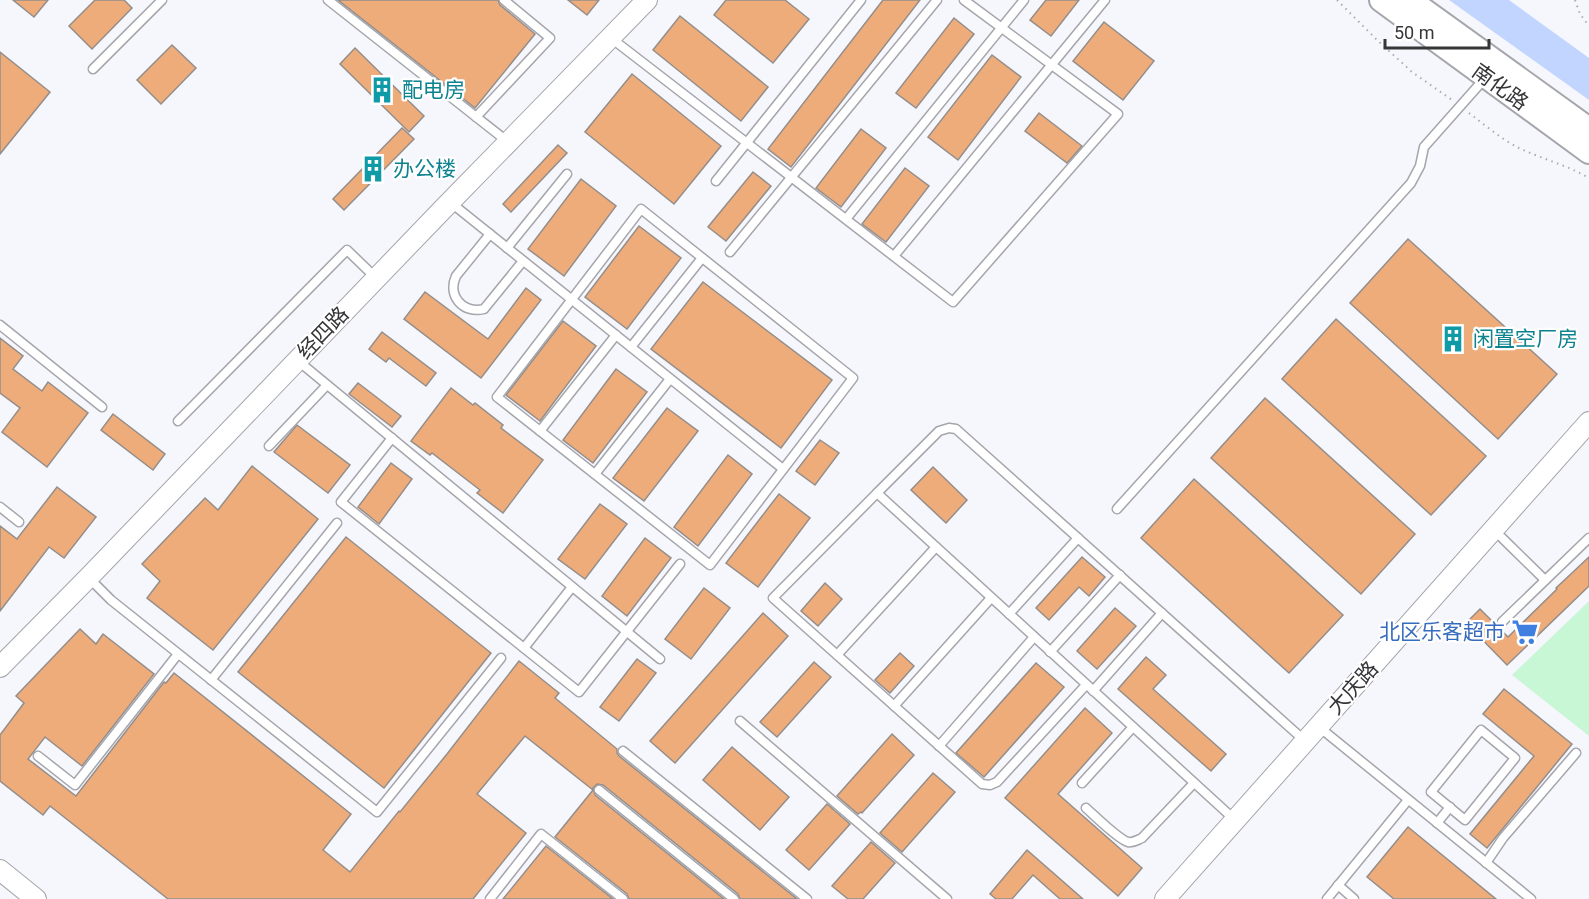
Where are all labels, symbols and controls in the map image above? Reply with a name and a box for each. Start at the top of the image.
scale bar [1385,12,1488,50]
text: 50 m [1394,22,1434,43]
street label: 南化路 [1467,59,1533,115]
building icon: 配电房 [367,75,397,105]
place label: 配电房 [402,78,465,102]
building icon: 办公楼 [358,154,388,184]
place label: 办公楼 [393,157,456,181]
street label: 经四路 [292,302,354,364]
building icon: 闲置空厂房 [1438,324,1468,354]
place label: 闲置空厂房 [1473,327,1578,351]
supermarket icon: 北区乐客超市 [1510,617,1540,647]
place label: 北区乐客超市 [1379,620,1505,644]
street label: 大庆路 [1323,657,1383,719]

